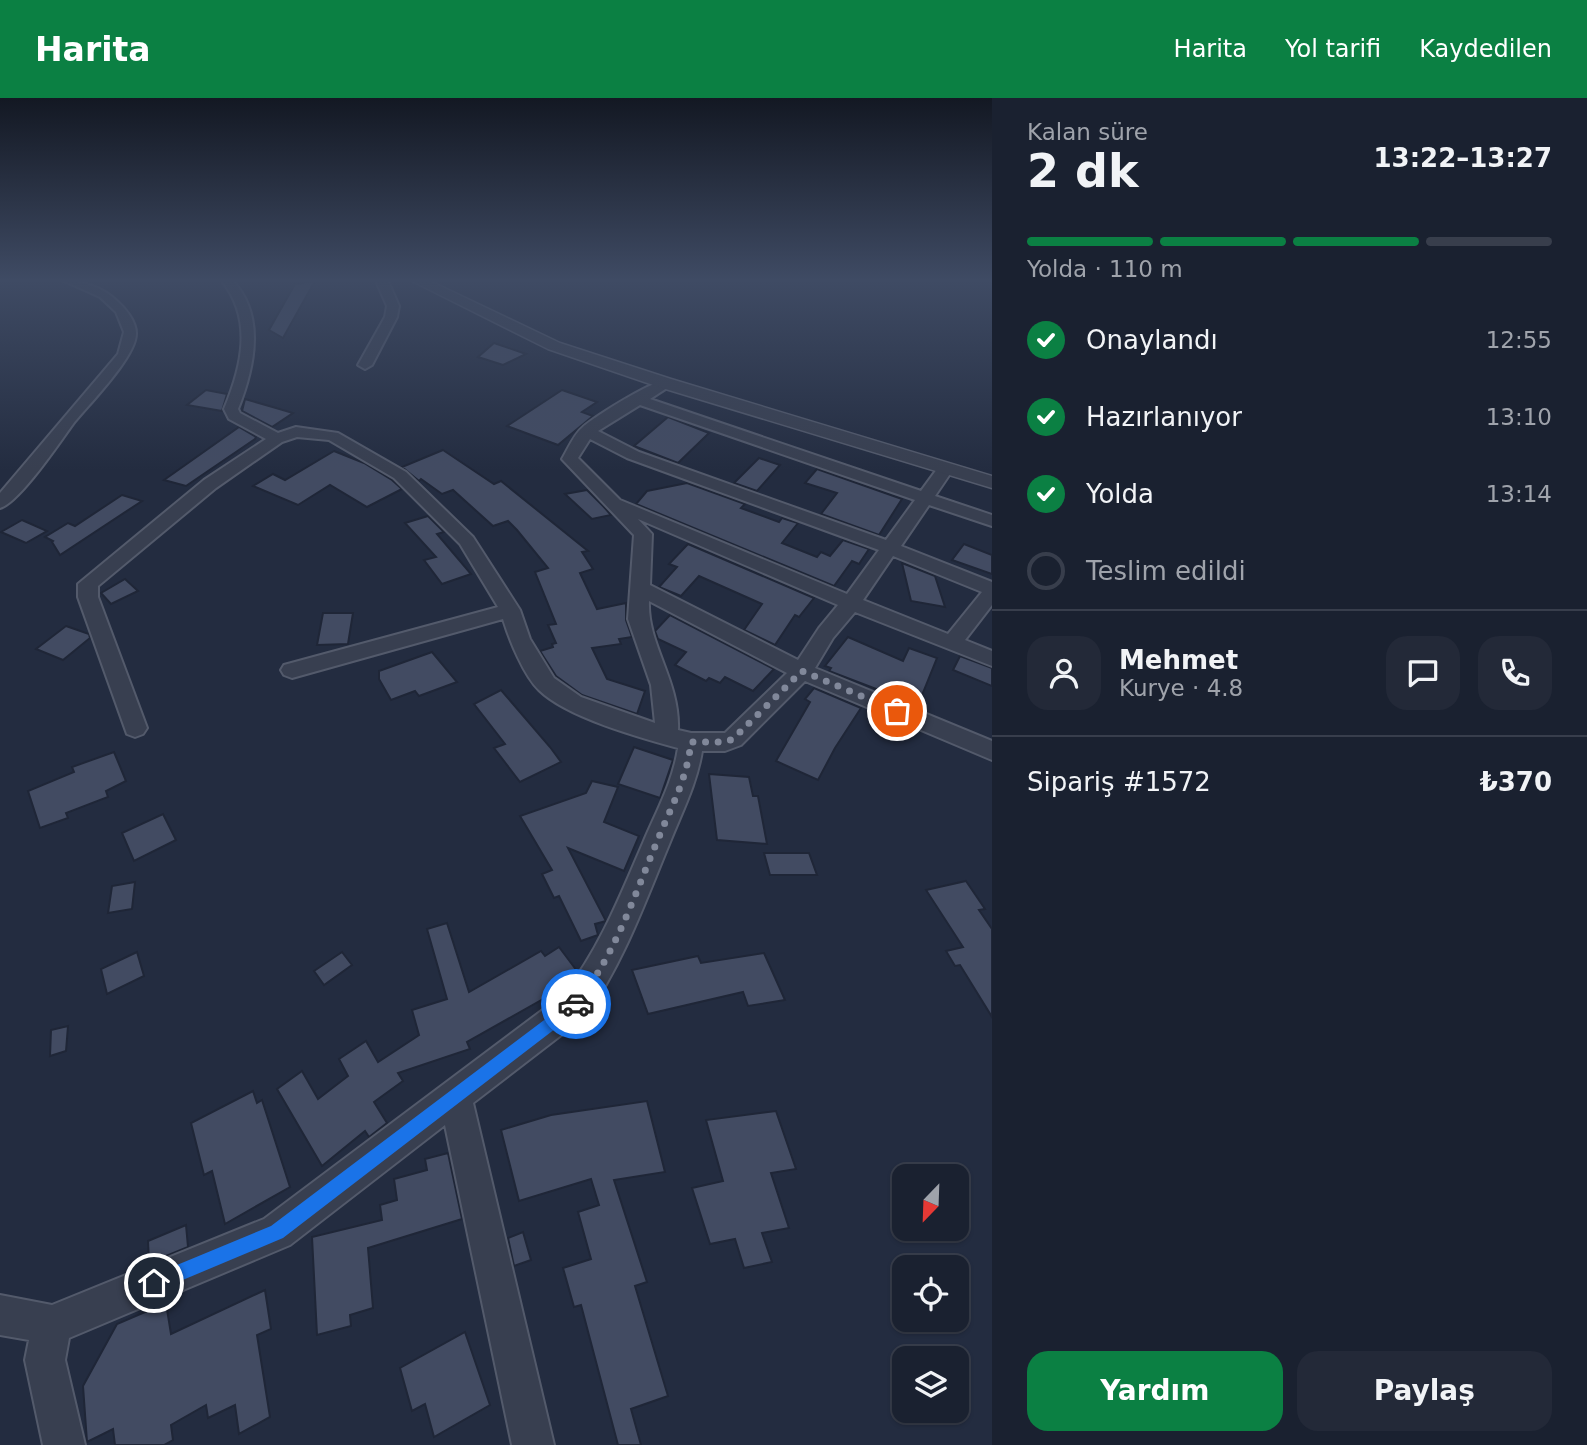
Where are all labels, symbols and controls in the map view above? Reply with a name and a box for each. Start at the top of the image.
text: Harita [35,30,151,69]
text: Harita [1174,35,1247,63]
text: Yol tarifi [1285,35,1381,63]
text: Kaydedilen [1419,35,1552,63]
text: Kalan süre [1027,119,1148,145]
text: 13:22–13:27 [1373,143,1552,173]
text: 2 dk [1027,144,1139,198]
text: Yolda · 110 m [1027,256,1183,282]
icon: check [1027,321,1065,359]
text: Onaylandı [1086,325,1218,355]
text: 12:55 [1486,327,1552,353]
icon: check [1027,398,1065,436]
text: Hazırlanıyor [1086,402,1242,432]
text: 13:10 [1486,404,1552,430]
icon: check [1027,475,1065,513]
text: Yolda [1086,479,1154,509]
text: 13:14 [1486,481,1552,507]
text: Teslim edildi [1086,556,1246,586]
button: person [1027,636,1101,710]
button: chat [1386,636,1460,710]
button: phone [1478,636,1552,710]
text: Mehmet [1119,645,1238,675]
text: Kurye · 4.8 [1119,675,1243,701]
pin [867,681,927,741]
icon: bag [878,692,916,730]
text: Sipariş #1572 [1027,767,1211,797]
text: ₺370 [1480,767,1552,797]
courier [541,969,611,1039]
icon: car [557,985,595,1023]
north arrow [892,1164,970,1241]
map controls [892,1164,969,1423]
pin [124,1253,184,1313]
button: locate [892,1255,969,1332]
icon: home [135,1264,173,1302]
button: layers [892,1346,969,1423]
button: Yardım [1027,1351,1283,1431]
button: Paylaş [1297,1351,1552,1431]

